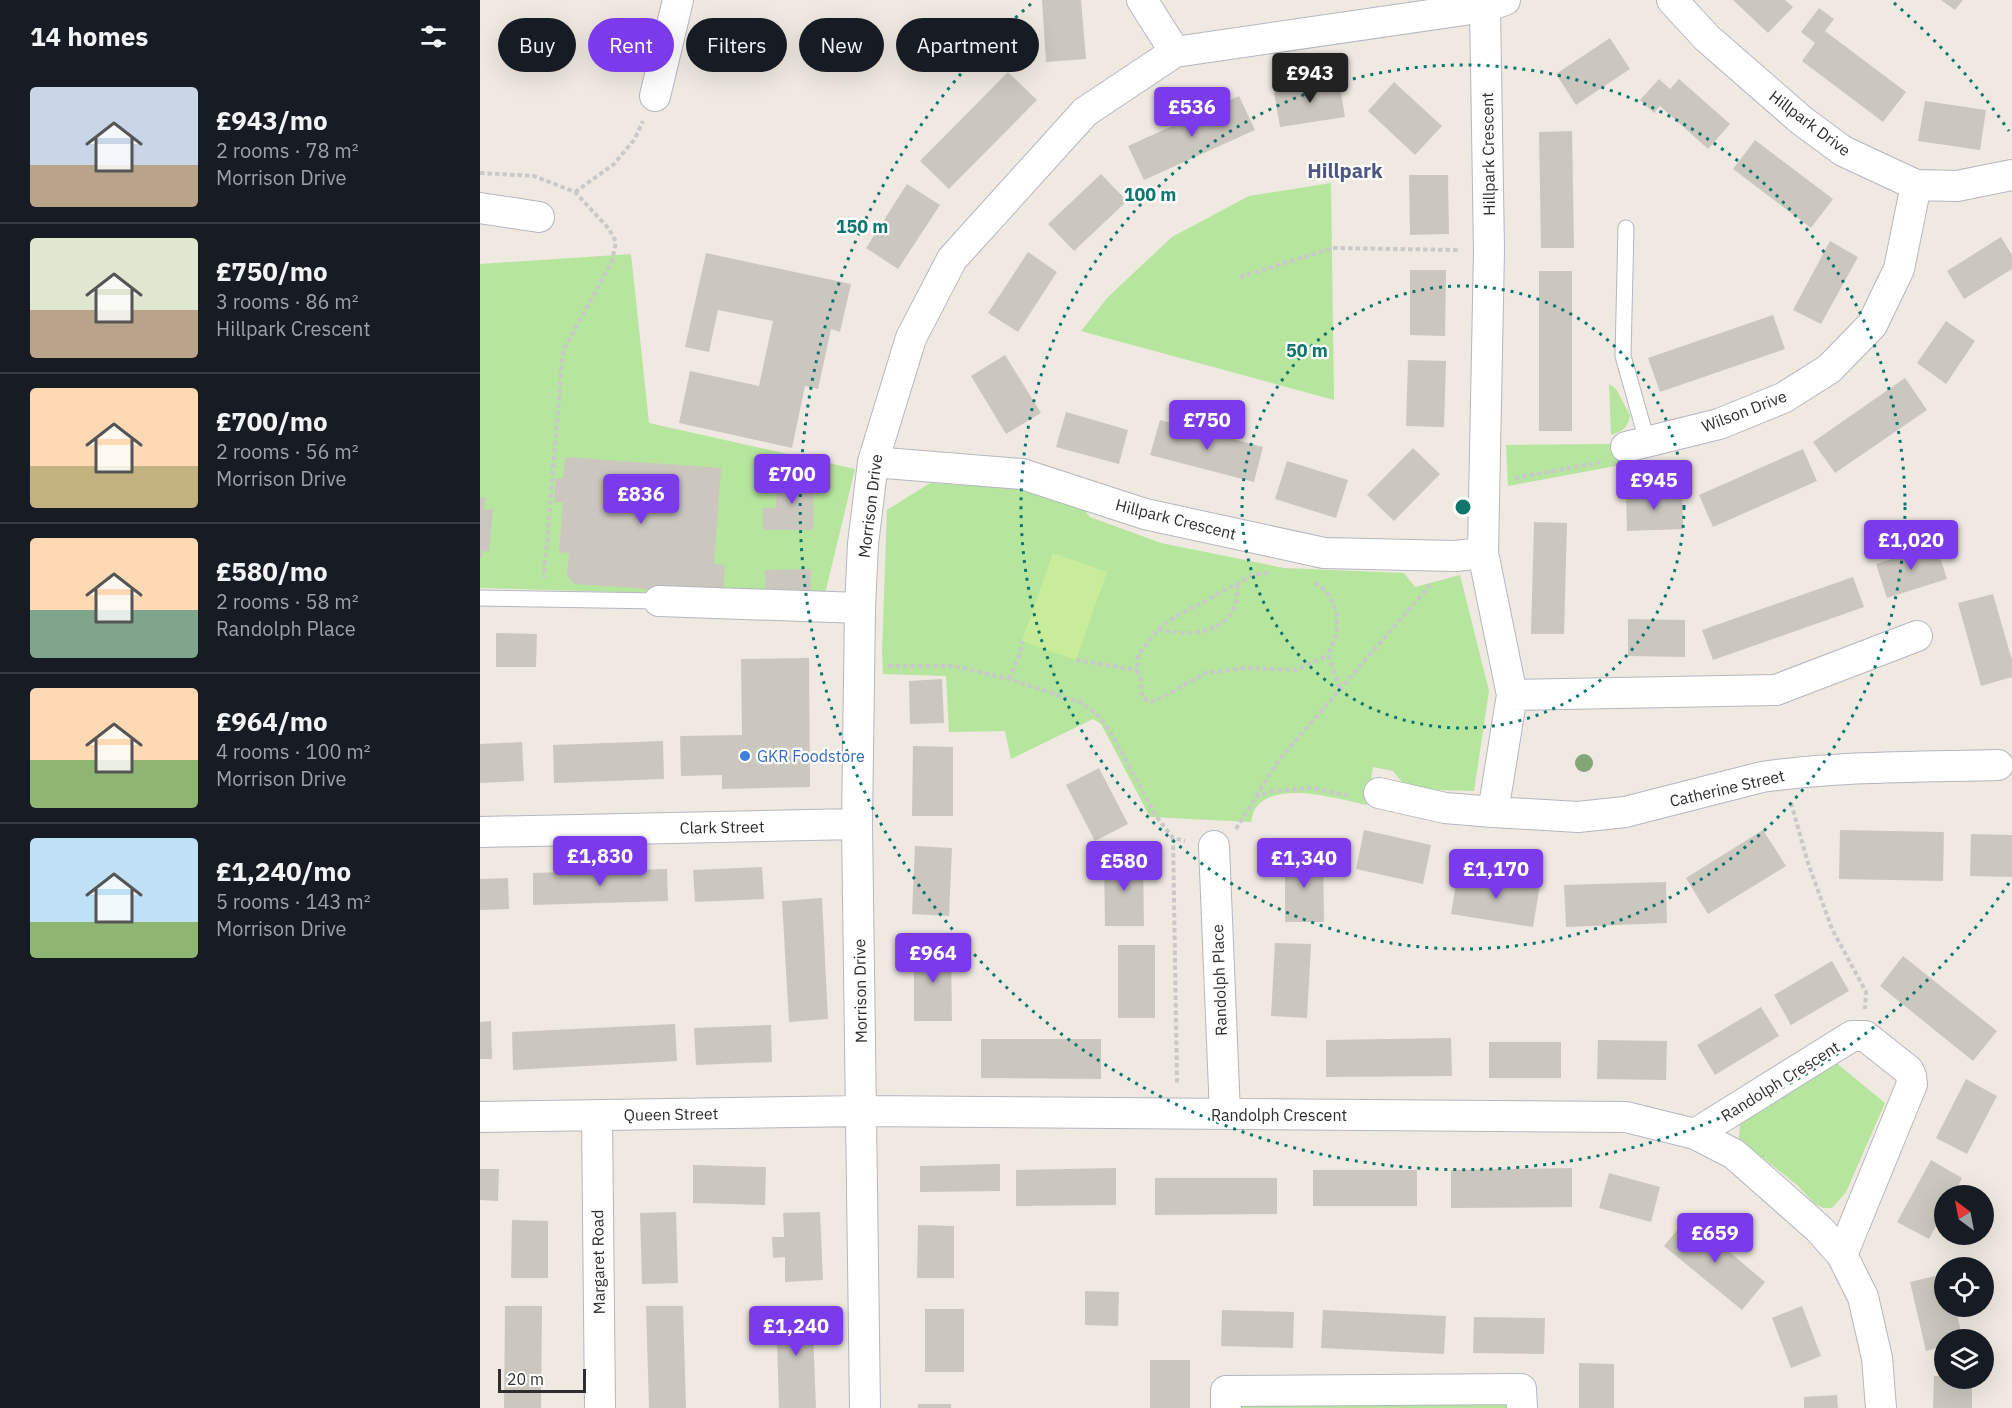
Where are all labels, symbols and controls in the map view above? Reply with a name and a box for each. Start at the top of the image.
chip: Buy [498,18,576,72]
chip: Rent [588,18,674,72]
chip: Filters [686,18,787,72]
chip: New [799,18,884,72]
chip: Apartment [896,18,1039,72]
text: 14 homes [30,19,148,53]
icon: filters [417,20,450,53]
pin: £943 [1274,53,1346,104]
text: £943 [1286,59,1334,86]
street label: Hillpark Drive [1765,86,1855,160]
pin: £536 [1156,87,1228,138]
street label: Hillpark Crescent [1477,92,1499,216]
text: £536 [1168,93,1216,120]
text: £943/mo [216,103,328,137]
icon: home [78,111,150,183]
text: 2 rooms · 78 m² [216,137,359,164]
district label: Hillpark [1307,157,1383,184]
text: Morrison Drive [216,164,347,191]
text: 100 m [1124,183,1176,206]
text: 150 m [836,215,888,238]
text: £750/mo [216,254,328,288]
icon: home [78,262,150,334]
text: 3 rooms · 86 m² [216,288,359,315]
text: Hillpark Crescent [216,315,370,342]
text: 50 m [1286,339,1328,362]
street label: Wilson Drive [1699,386,1789,436]
pin: £750 [1171,400,1243,451]
text: £700/mo [216,404,328,438]
text: £750 [1183,406,1231,433]
icon: home [78,412,150,484]
text: 2 rooms · 56 m² [216,438,359,465]
street label: Morrison Drive [854,453,886,559]
pin: £700 [756,454,828,505]
text: £700 [768,460,816,487]
pin: £945 [1618,460,1690,511]
text: Morrison Drive [216,465,347,492]
text: £945 [1630,466,1678,493]
pin: £836 [605,474,677,525]
text: £836 [617,480,665,507]
street label: Hillpark Crescent [1114,494,1238,544]
centre of rings [1453,497,1473,517]
pin: £1,020 [1862,520,1960,571]
text: £1,020 [1878,526,1944,553]
text: £580/mo [216,554,328,588]
icon: home [78,562,150,634]
text: 2 rooms · 58 m² [216,588,359,615]
text: Randolph Place [216,615,356,642]
text: £964/mo [216,704,328,738]
icon: home [78,712,150,784]
text: 4 rooms · 100 m² [216,738,371,765]
place label: GKR Foodstore [757,746,865,766]
marker: GKR Foodstore [738,749,752,763]
text: Morrison Drive [216,765,347,792]
street label: Catherine Street [1668,765,1786,811]
street label: Clark Street [679,816,765,838]
pin: £1,830 [551,836,649,887]
pin: £1,340 [1255,838,1353,889]
pin: £580 [1088,841,1160,892]
text: £1,830 [567,842,633,869]
text: £1,340 [1271,844,1337,871]
text: £580 [1100,847,1148,874]
pin: £1,170 [1447,849,1545,900]
text: £1,240/mo [216,854,351,888]
text: £1,170 [1463,855,1529,882]
icon: home [78,862,150,934]
text: 5 rooms · 143 m² [216,888,371,915]
text: Morrison Drive [216,915,347,942]
street label: Randolph Place [1207,924,1231,1036]
pin: £964 [897,933,969,984]
street label: Morrison Drive [849,938,871,1043]
text: £964 [909,939,957,966]
street label: Randolph Crescent [1717,1036,1843,1126]
street label: Queen Street [623,1103,719,1125]
street label: Randolph Crescent [1211,1105,1347,1125]
north arrow [1934,1185,1994,1245]
map controls [1934,1185,1994,1389]
street label: Margaret Road [587,1209,609,1315]
pin: £659 [1679,1213,1751,1264]
text: £659 [1691,1219,1739,1246]
button: locate [1934,1257,1994,1317]
pin: £1,240 [747,1306,845,1357]
text: £1,240 [763,1312,829,1339]
button: layers [1934,1329,1994,1389]
scale bar [498,1366,586,1394]
text: 20 m [507,1369,544,1389]

